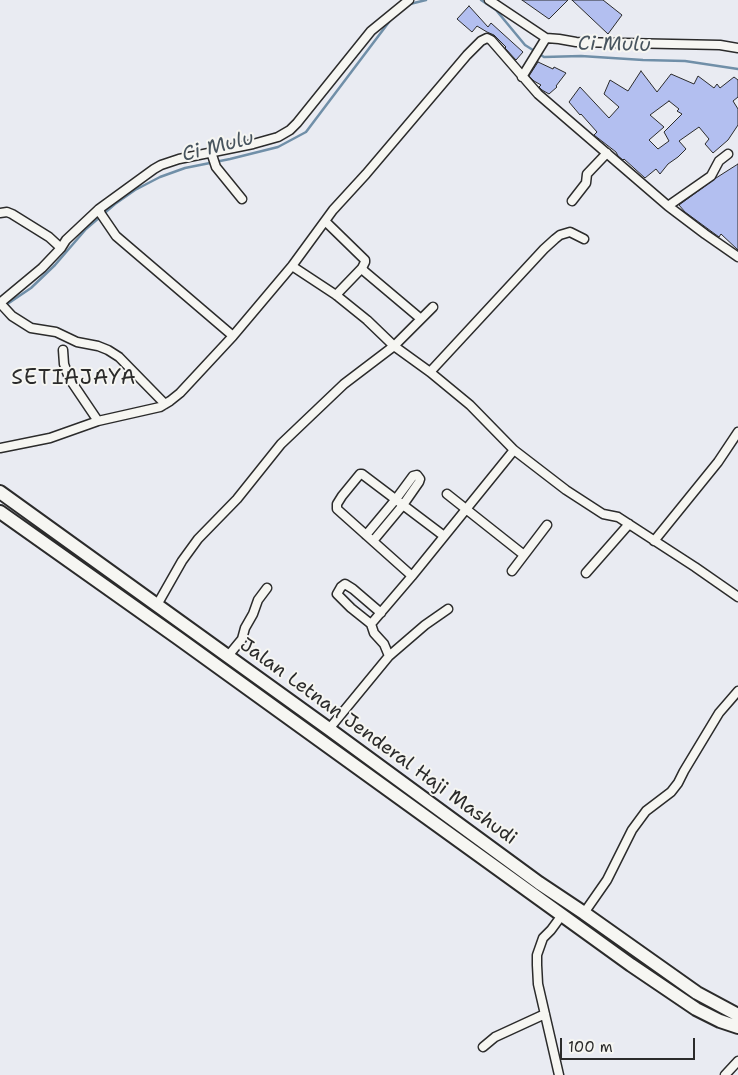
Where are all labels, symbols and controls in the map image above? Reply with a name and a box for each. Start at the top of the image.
water label: Ci Mulu [577,32,651,58]
water label: Ci Mulu [180,127,256,167]
district label: SETIAJAYA [10,366,138,392]
street label: Jalan Letnan Jenderal Haji Mashudi [235,634,521,850]
scale bar [563,1028,698,1060]
text: 100 m [568,1037,613,1057]

